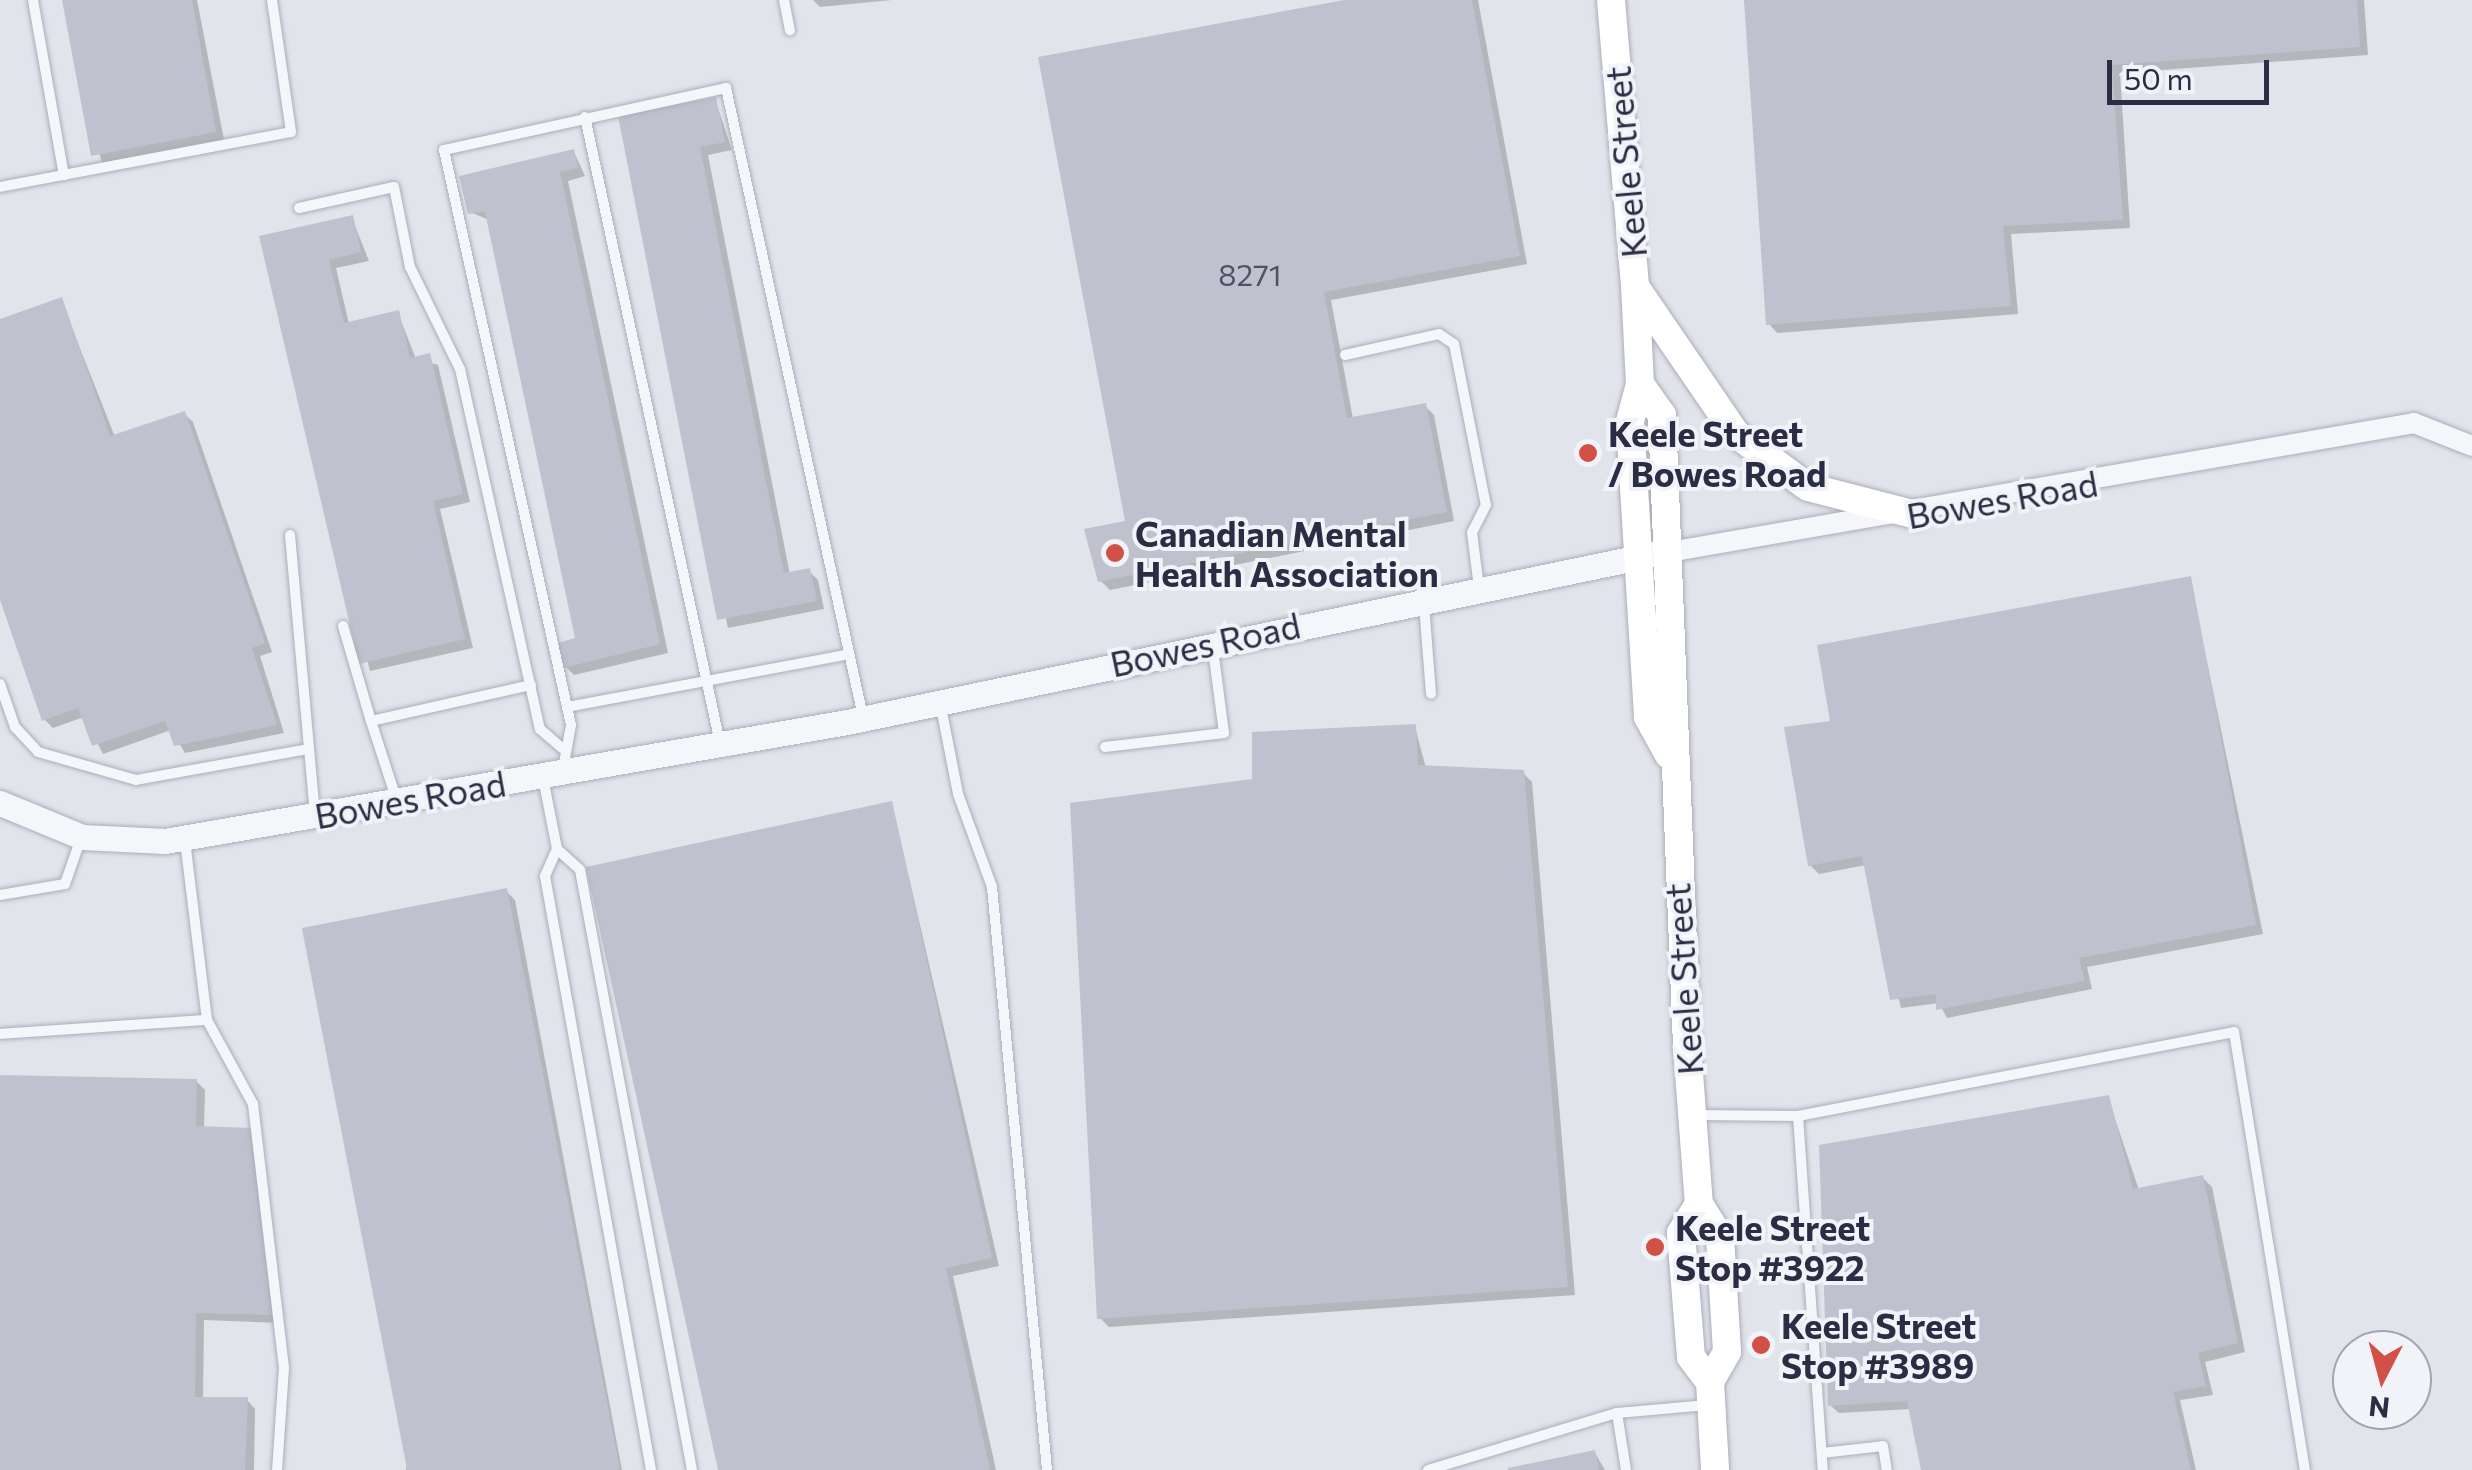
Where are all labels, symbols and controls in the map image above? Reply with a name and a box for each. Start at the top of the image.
scale bar [2112,40,2274,102]
text: 50 m [2124,59,2193,96]
street label: Keele Street [1596,64,1654,260]
house number: 8271 [1218,256,1282,292]
place label: Keele Street / Bowes Road [1608,412,1826,494]
marker: Keele Street / Bowes Road [1577,442,1599,464]
street label: Bowes Road [1903,462,2101,536]
place label: Canadian Mental Health Association [1135,512,1439,594]
marker: Canadian Mental Health Association [1104,542,1126,564]
street label: Bowes Road [1106,603,1304,685]
street label: Bowes Road [311,762,509,836]
street label: Keele Street [1655,882,1711,1076]
place label: Keele Street Stop #3922 [1675,1206,1870,1288]
marker: Keele Street Stop #3922 [1644,1236,1666,1258]
place label: Keele Street Stop #3989 [1781,1304,1976,1386]
north arrow [2332,1330,2432,1430]
marker: Keele Street Stop #3989 [1750,1334,1772,1356]
text: N [2367,1390,2391,1426]

